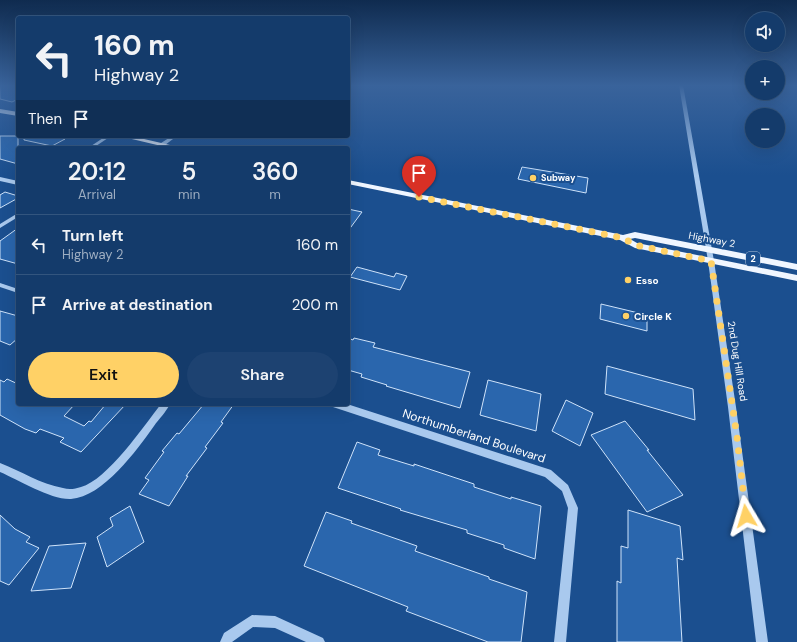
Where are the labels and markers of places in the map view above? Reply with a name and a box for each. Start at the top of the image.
pin [402,156,436,197]
place label: Subway [541,172,576,184]
marker: Subway [528,173,538,183]
place label: Esso [636,274,659,287]
marker: Esso [623,275,633,285]
place label: Circle K [634,310,672,323]
marker: Circle K [621,311,631,321]

